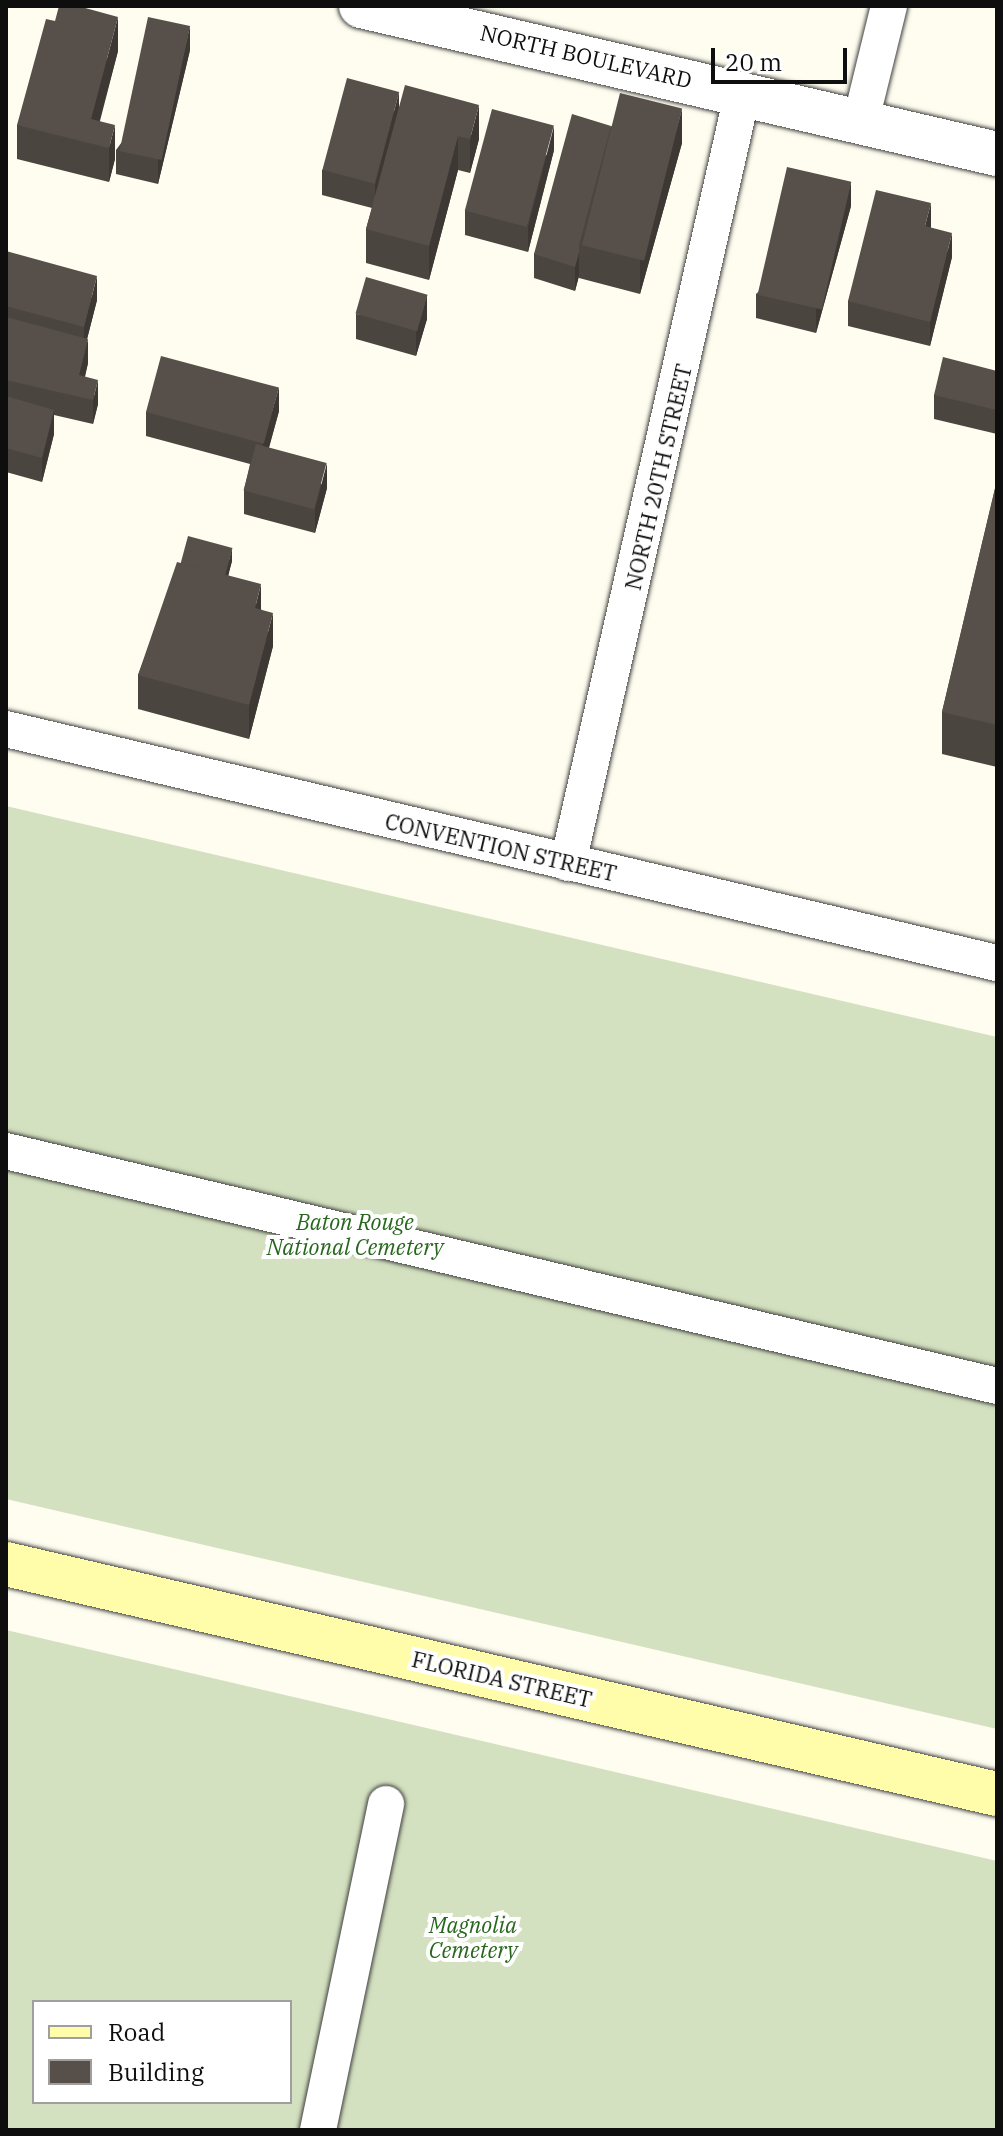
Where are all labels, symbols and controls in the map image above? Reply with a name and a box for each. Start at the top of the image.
street label: NORTH BOULEVARD [478,19,694,93]
scale bar [715,32,851,82]
text: 20 m [725,46,782,78]
street label: NORTH 20TH STREET [619,361,697,593]
street label: CONVENTION STREET [383,807,619,887]
park label: Baton Rouge National Cemetery [267,1208,443,1260]
street label: FLORIDA STREET [409,1645,595,1713]
park label: Magnolia Cemetery [429,1911,517,1962]
legend [32,2000,292,2104]
text: Road [108,2016,165,2048]
text: Building [108,2056,204,2088]

